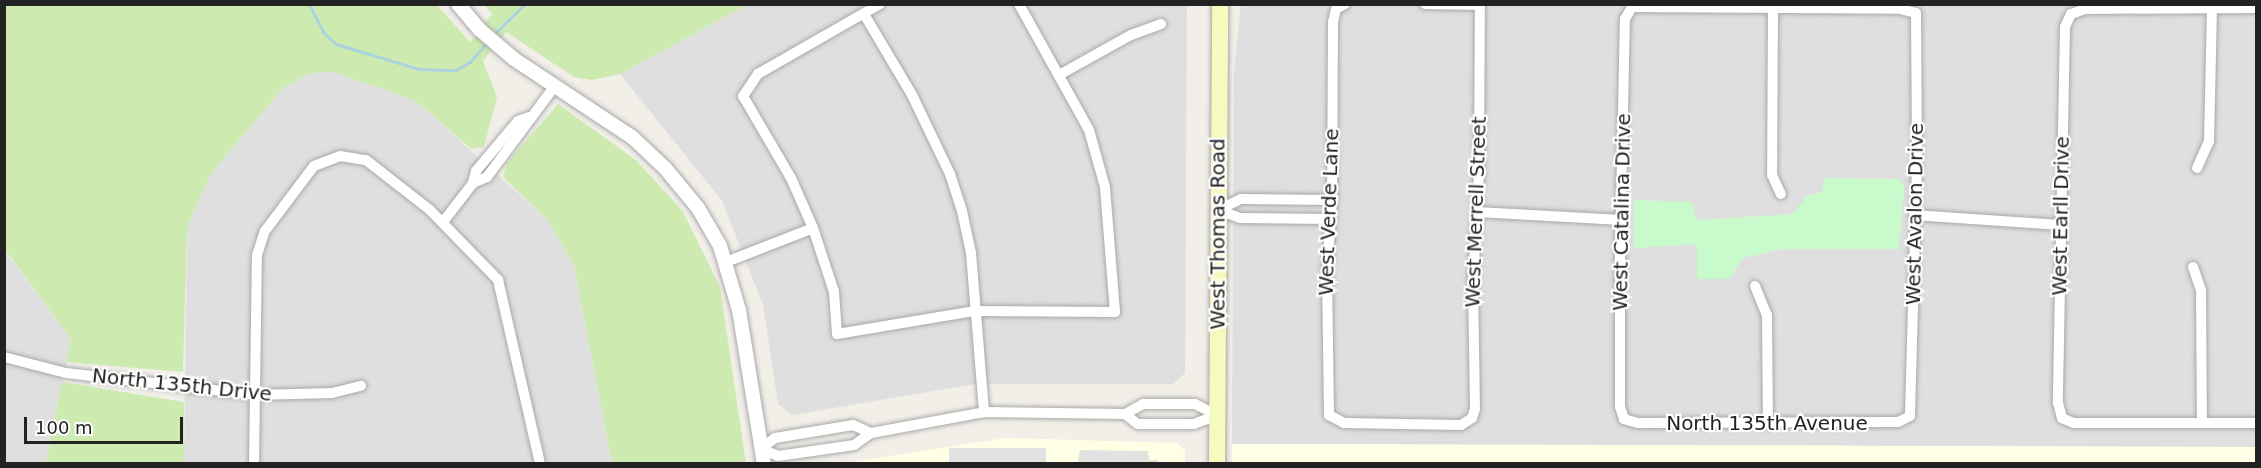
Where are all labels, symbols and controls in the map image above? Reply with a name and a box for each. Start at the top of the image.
street label: West Catalina Drive [1608,113,1636,311]
street label: West Merrell Street [1461,116,1491,308]
street label: West Avalon Drive [1901,123,1929,305]
street label: West Verde Lane [1314,128,1344,296]
street label: West Earll Drive [2048,136,2074,296]
street label: West Thomas Road [1206,138,1230,330]
street label: North 135th Drive [91,364,273,406]
scale bar [27,405,186,443]
street label: North 135th Avenue [1666,411,1868,435]
text: 100 m [35,417,93,438]

